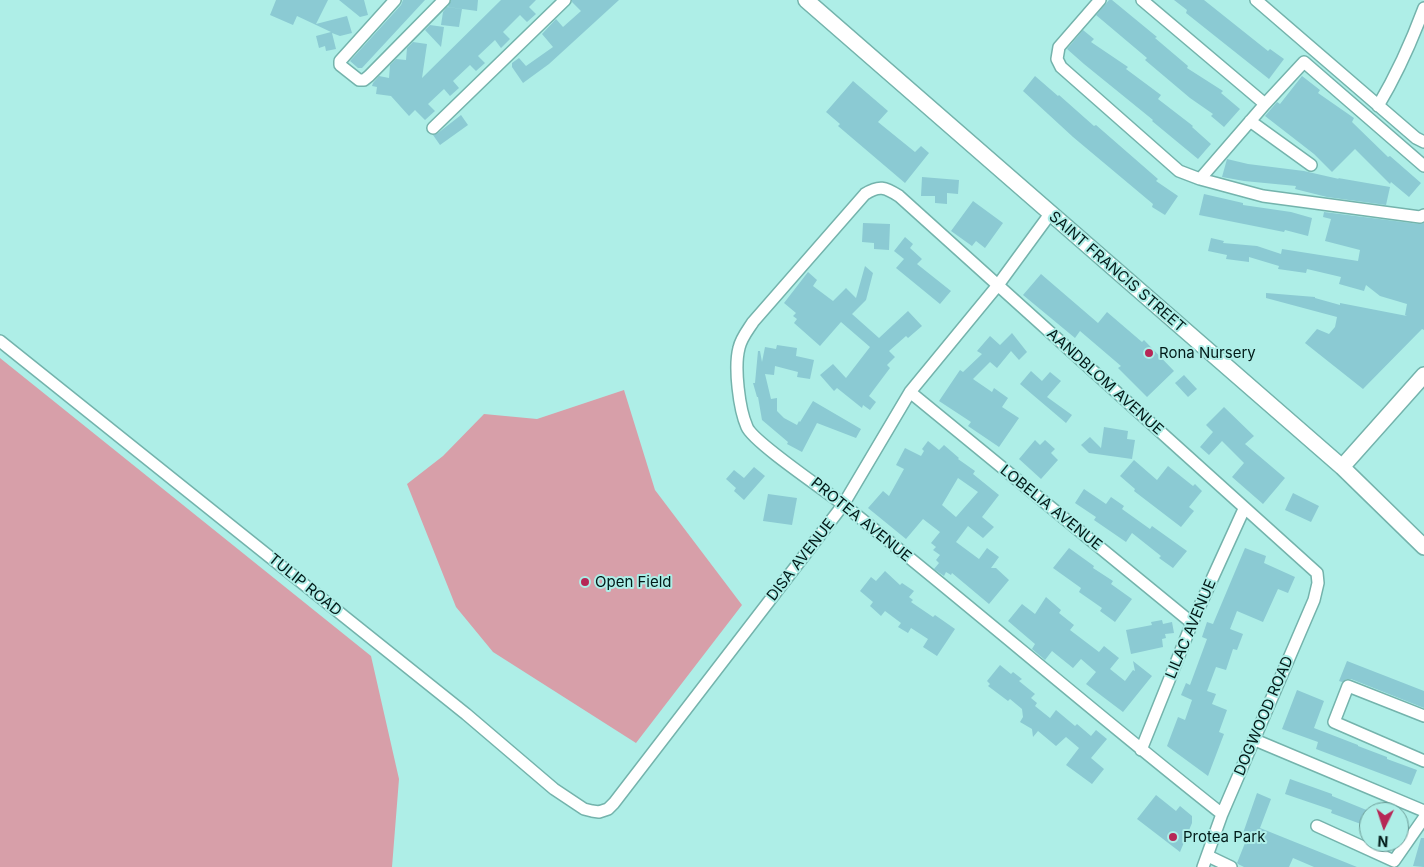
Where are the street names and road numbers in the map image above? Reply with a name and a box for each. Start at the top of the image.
street label: SAINT FRANCIS STREET [1045,208,1189,336]
street label: AANDBLOM AVENUE [1043,325,1167,439]
street label: LOBELIA AVENUE [997,461,1105,555]
street label: PROTEA AVENUE [807,474,915,566]
street label: DISA AVENUE [763,515,839,605]
street label: TULIP ROAD [265,550,345,620]
street label: LILAC AVENUE [1162,577,1220,681]
street label: DOGWOOD ROAD [1231,654,1297,778]

